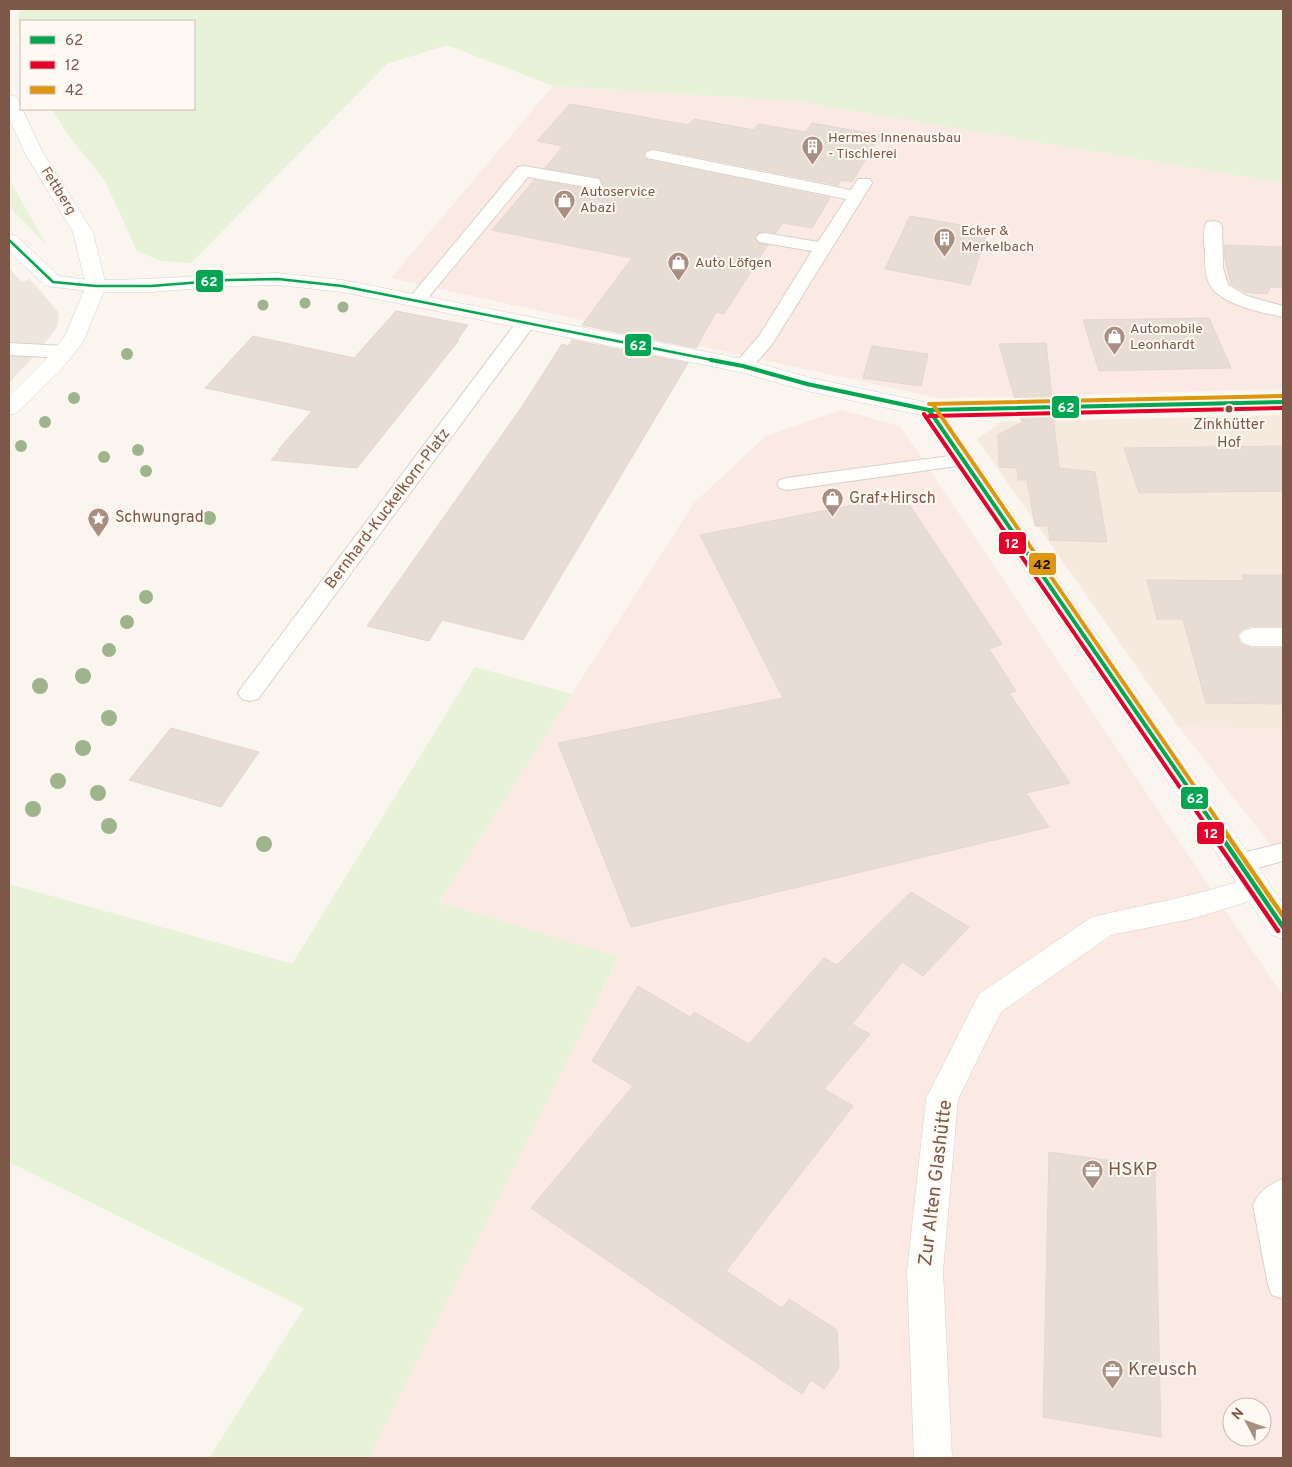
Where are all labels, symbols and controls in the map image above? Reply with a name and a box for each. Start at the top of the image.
legend [20,20,195,110]
text: 62 [65,32,83,51]
text: 12 [65,57,80,76]
text: 42 [65,82,84,101]
place label: Hermes Innenausbau - Tischlerei [828,130,961,163]
building icon: Hermes Innenausbau - Tischlerei [800,134,824,165]
street label: Fettberg [37,164,79,218]
place label: Autoservice Abazi [580,184,655,217]
shop icon: Autoservice Abazi [552,188,576,219]
place label: Ecker & Merkelbach [961,223,1034,256]
building icon: Ecker & Merkelbach [933,227,957,258]
shop icon: Auto Löfgen [667,251,691,282]
place label: Auto Löfgen [695,255,772,272]
line badge: 62 [195,269,224,293]
text: 62 [200,274,218,291]
place label: Automobile Leonhardt [1130,321,1203,354]
shop icon: Automobile Leonhardt [1102,325,1126,356]
line badge: 62 [624,333,652,357]
text: 62 [629,338,647,355]
line badge: 62 [1051,395,1080,419]
text: 62 [1057,400,1075,417]
marker: Zinkhütter Hof [1224,404,1234,414]
place label: Zinkhütter Hof [1193,416,1265,453]
street label: Bernhard-Kuckelkorn-Platz [321,425,455,593]
shop icon: Graf+Hirsch [821,487,845,518]
place label: Graf+Hirsch [849,489,936,509]
place icon: Schwungrad [87,506,111,537]
place label: Schwungrad [115,508,204,528]
line badge: 12 [998,531,1027,555]
text: 12 [1005,536,1019,553]
line badge: 42 [1028,552,1057,576]
text: 42 [1033,557,1051,574]
line badge: 62 [1180,786,1209,810]
text: 62 [1186,791,1204,808]
line badge: 12 [1196,821,1225,845]
text: 12 [1204,826,1218,843]
street label: Zur Alten Glashütte [914,1099,958,1267]
office icon: HSKP [1080,1158,1104,1189]
place label: HSKP [1108,1158,1157,1182]
office icon: Kreusch [1100,1358,1124,1389]
place label: Kreusch [1128,1358,1197,1382]
north arrow [1222,1397,1272,1447]
text: N [1229,1405,1248,1424]

